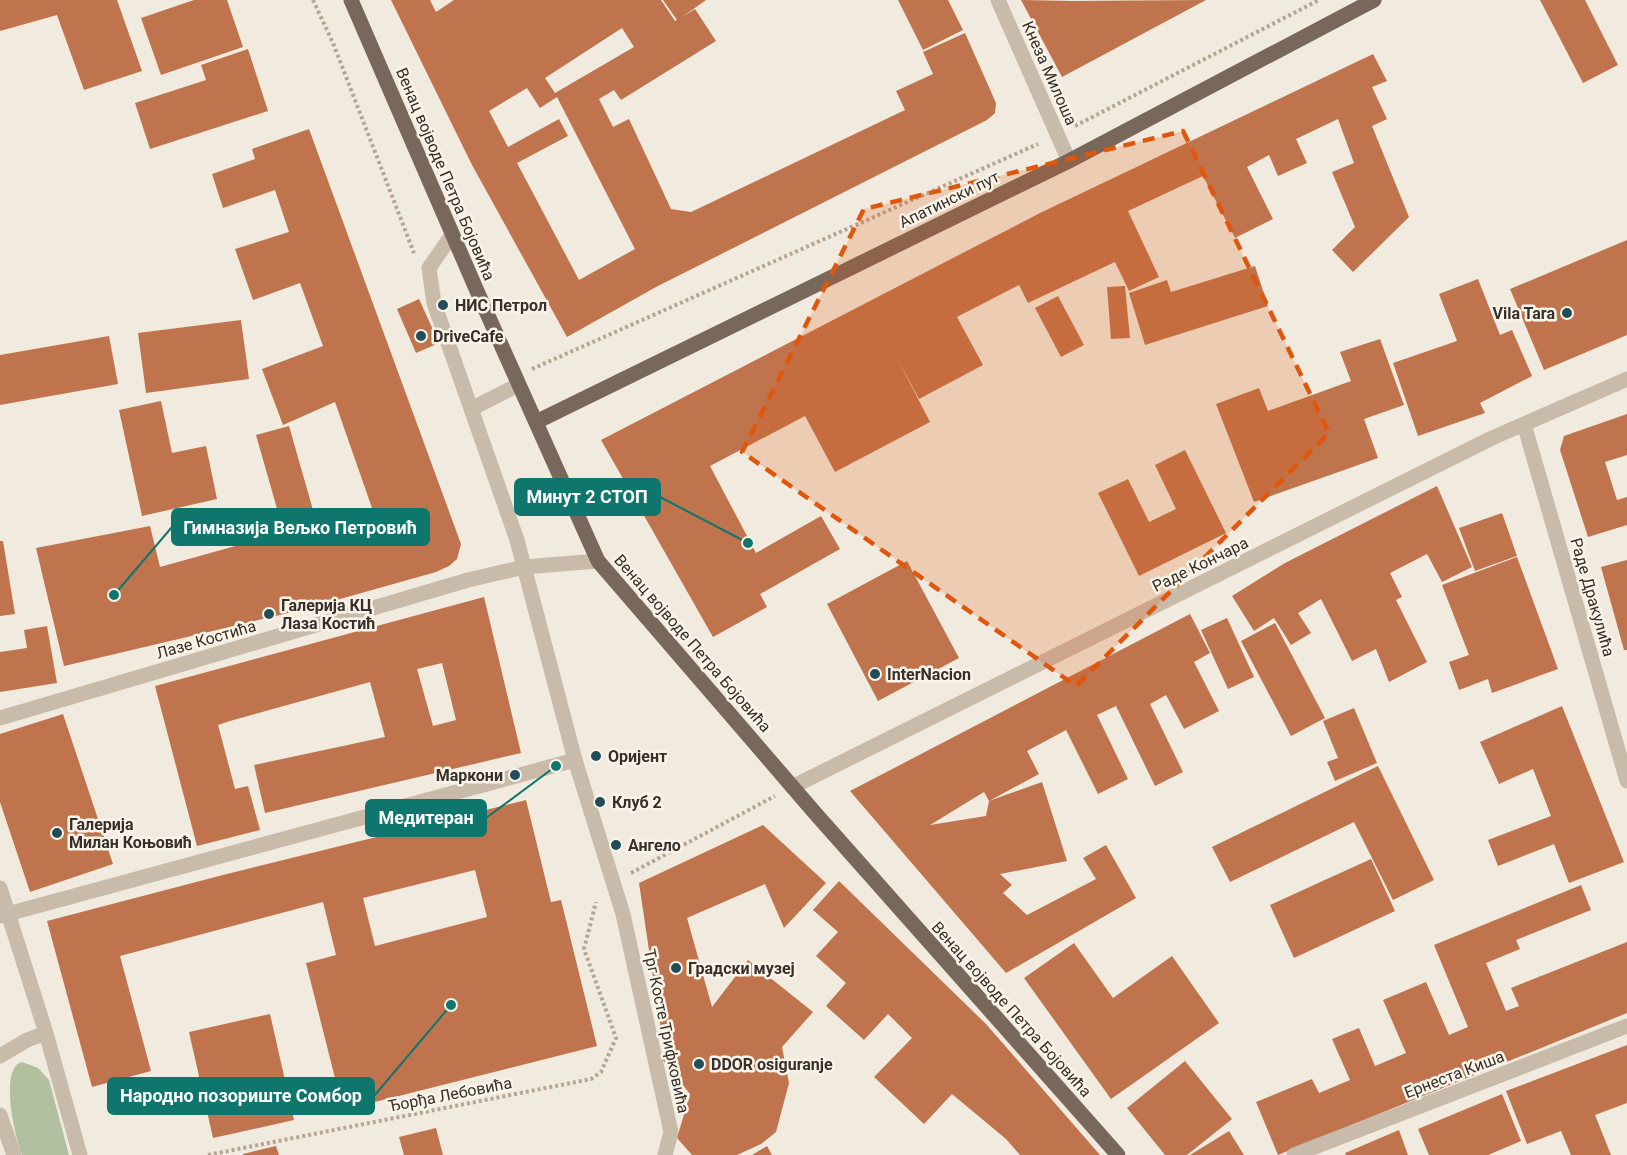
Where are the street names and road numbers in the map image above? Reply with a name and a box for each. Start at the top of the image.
street label: Кнеза Милоша [1018,18,1081,128]
street label: Венац војводе Петра Бојовића [392,65,499,283]
street label: Апатински пут [896,167,1003,232]
street label: Раде Кончара [1149,533,1251,596]
street label: Раде Дракулића [1566,536,1619,659]
street label: Венац војводе Петра Бојовића [610,551,775,736]
street label: Лазе Костића [154,616,258,663]
street label: Венац војводе Петра Бојовића [928,918,1095,1101]
street label: Трг Косте Трифковића [640,947,693,1115]
street label: Ернеста Киша [1402,1047,1507,1102]
street label: Ђорђа Лебовића [387,1073,514,1116]

